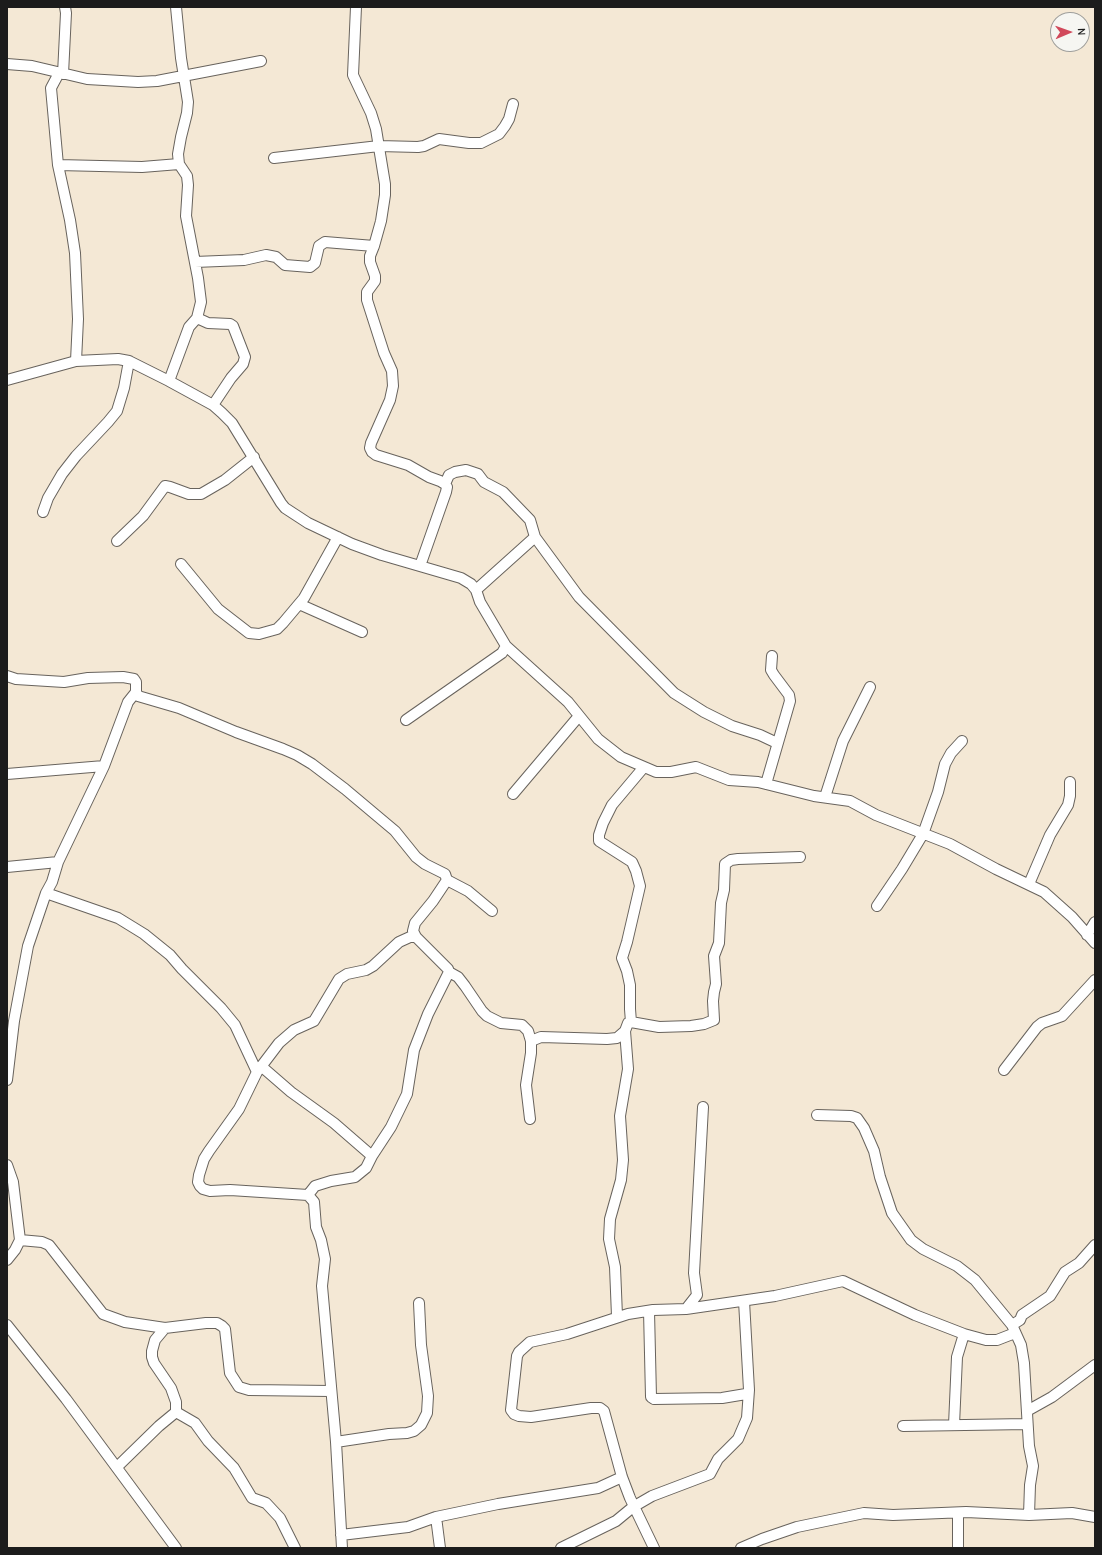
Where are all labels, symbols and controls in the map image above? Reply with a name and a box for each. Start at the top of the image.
north arrow [1050,12,1090,52]
text: N [1075,28,1088,35]

